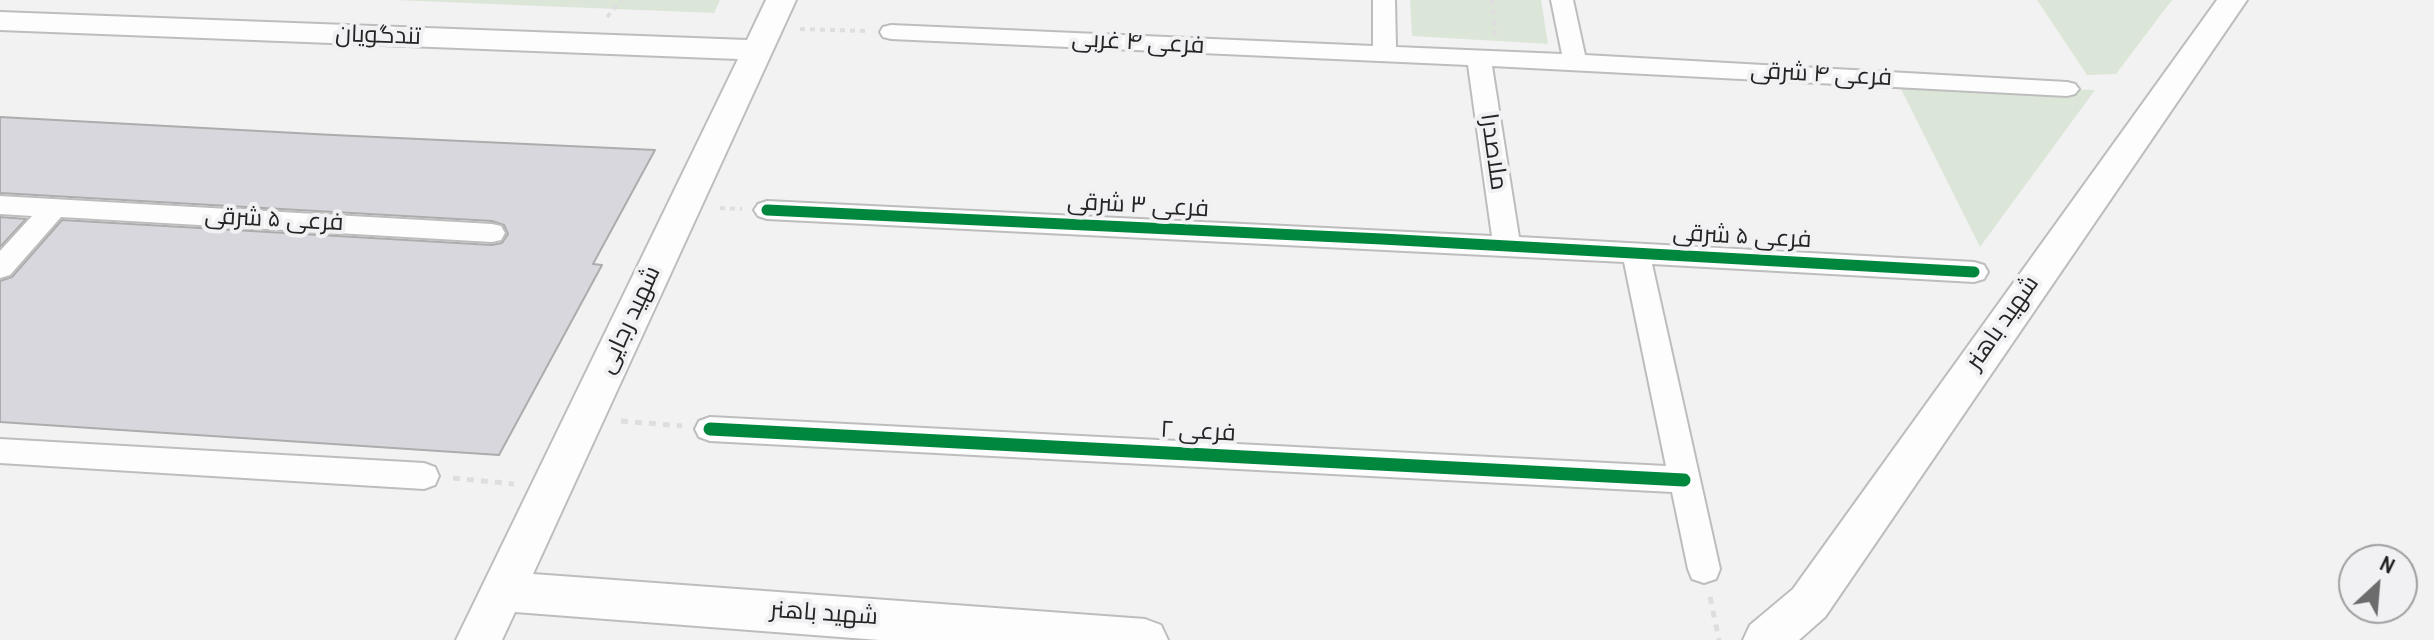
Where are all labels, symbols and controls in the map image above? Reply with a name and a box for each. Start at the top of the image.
street label: تندگویان [335,20,421,52]
street label: فرعی ۴ غربی [1071,25,1205,61]
street label: فرعی ۴ شرقی [1749,57,1893,93]
street label: ملاصدرا [1473,112,1513,192]
street label: فرعی ۳ شرقی [1066,188,1210,224]
street label: فرعی ۵ شرقی [204,202,344,238]
street label: فرعی ۵ شرقی [1672,219,1812,255]
street label: شهید رجایی [593,262,667,378]
street label: شهید باهنر [1960,271,2046,375]
street label: فرعی ۲ [1160,416,1236,448]
north arrow [2338,544,2418,624]
text: N [2375,548,2400,581]
street label: شهید باهنر [769,596,879,632]

